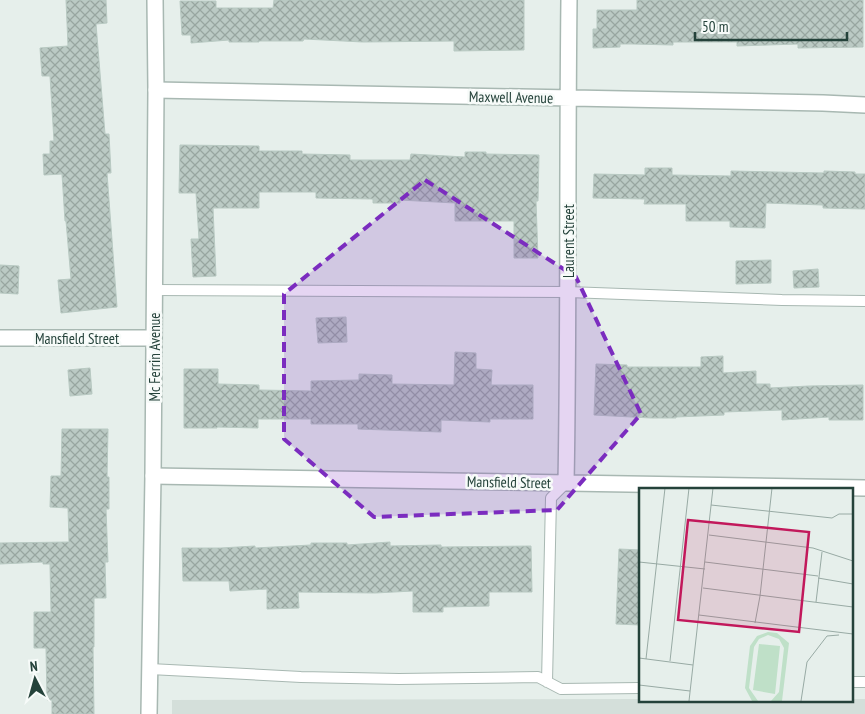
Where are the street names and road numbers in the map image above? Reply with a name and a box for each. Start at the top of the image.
street label: Maxwell Avenue [469,87,553,107]
street label: Laurent Street [559,204,578,278]
street label: Mc Ferrin Avenue [145,313,164,401]
street label: Mansfield Street [35,329,119,348]
street label: Mansfield Street [467,472,551,492]

